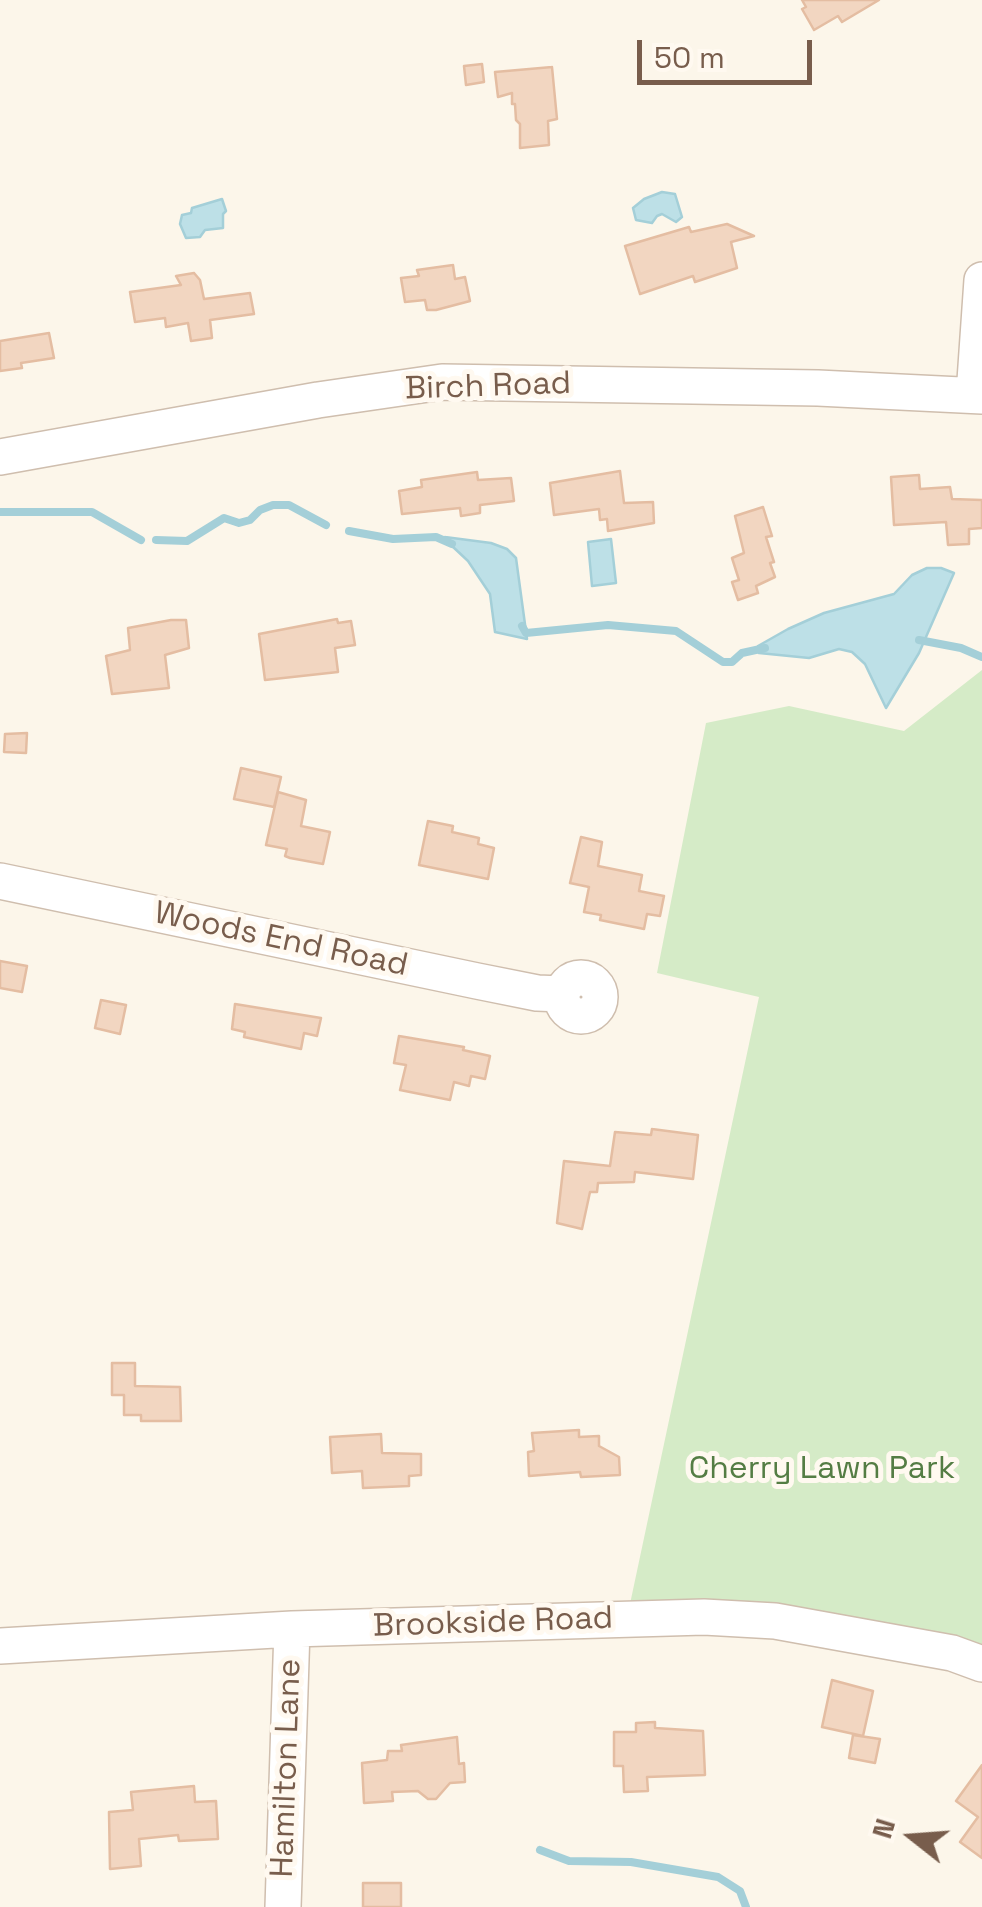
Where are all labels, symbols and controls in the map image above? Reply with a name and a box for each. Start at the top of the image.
scale bar [642,20,817,82]
text: 50 m [654,38,725,77]
street label: Birch Road [404,365,572,409]
street label: Woods End Road [151,894,411,986]
park label: Cherry Lawn Park [689,1450,955,1488]
street label: Brookside Road [372,1600,614,1646]
street label: Hamilton Lane [264,1658,310,1878]
north arrow [862,1787,962,1887]
text: N [863,1814,903,1842]

